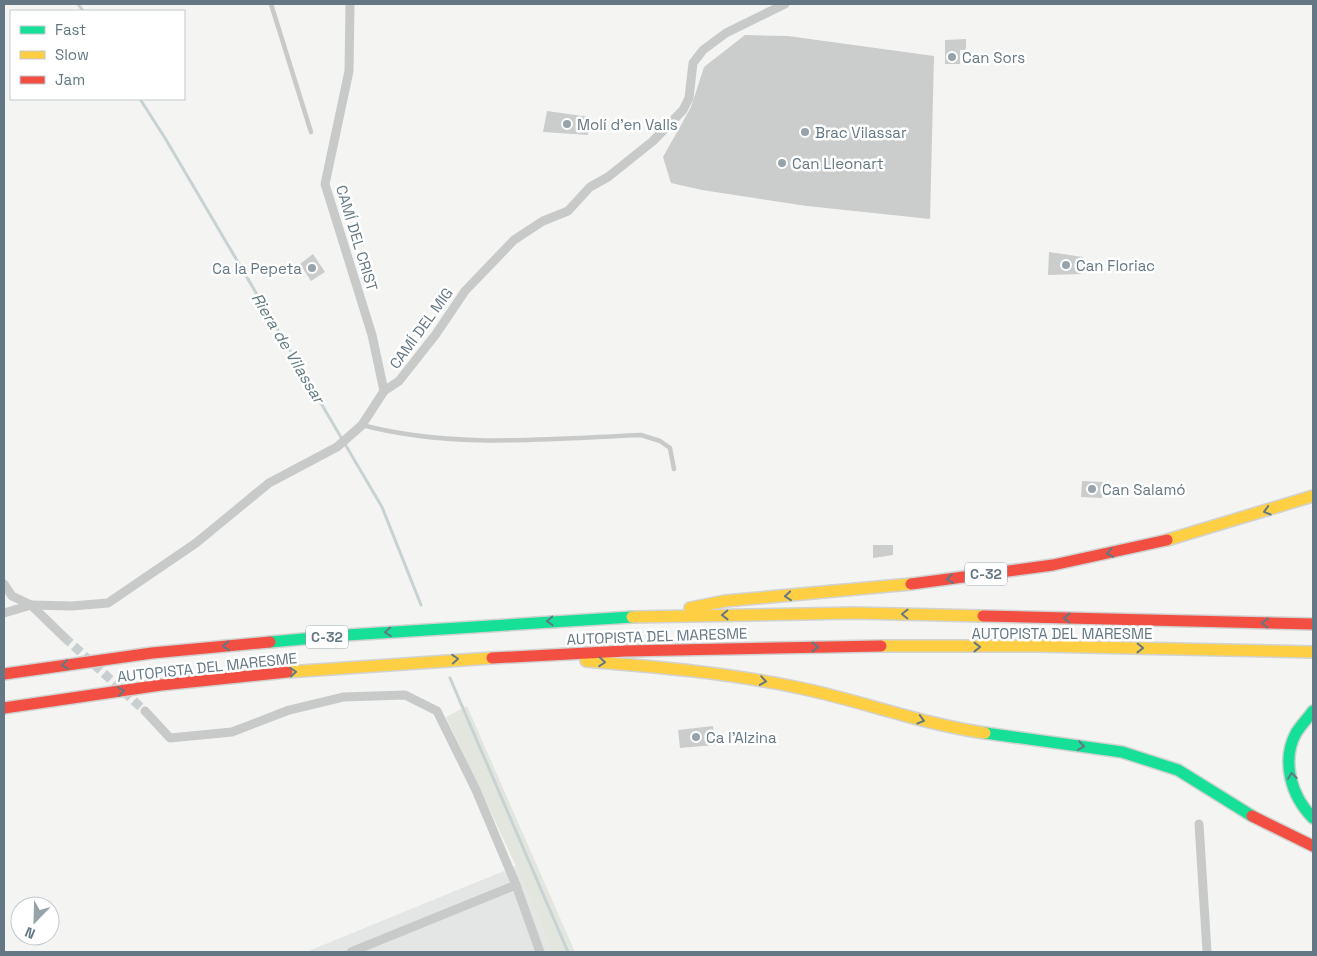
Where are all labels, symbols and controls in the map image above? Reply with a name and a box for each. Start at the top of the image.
legend [10,10,185,100]
text: Fast [55,20,86,39]
text: Slow [55,45,89,64]
place label: Can Sors [962,48,1025,67]
marker: Can Sors [946,51,958,63]
text: Jam [55,70,85,89]
place label: Molí d'en Valls [577,115,678,134]
marker: Molí d'en Valls [561,118,573,130]
place label: Brac Vilassar [815,123,907,142]
marker: Brac Vilassar [799,126,811,138]
place label: Can Lleonart [792,154,884,173]
marker: Can Lleonart [776,157,788,169]
street label: CAMÍ DEL CRIST [332,183,382,293]
place label: Can Floriac [1076,256,1155,275]
place label: Ca la Pepeta [212,259,302,278]
marker: Can Floriac [1060,259,1072,271]
marker: Ca la Pepeta [306,262,318,274]
street label: CAMÍ DEL MIG [385,284,457,372]
water label: Riera de Vilassar [247,289,330,409]
place label: Can Salamó [1102,480,1186,499]
marker: Can Salamó [1086,483,1098,495]
one-way arrow [1263,505,1271,515]
one-way arrow [1106,547,1115,558]
road number: C-32 [965,562,1007,586]
one-way arrow [945,573,954,583]
one-way arrow [784,590,792,601]
one-way arrow [900,609,908,620]
one-way arrow [720,610,728,620]
one-way arrow [1063,613,1070,623]
one-way arrow [546,616,554,627]
one-way arrow [1260,618,1268,628]
street label: AUTOPISTA DEL MARESME [566,623,748,649]
street label: AUTOPISTA DEL MARESME [972,624,1152,643]
road number: C-32 [306,626,348,649]
one-way arrow [383,627,391,638]
one-way arrow [222,640,230,651]
one-way arrow [811,642,819,653]
one-way arrow [974,642,981,652]
one-way arrow [1136,643,1144,653]
street label: AUTOPISTA DEL MARESME [116,648,298,686]
one-way arrow [452,654,460,665]
one-way arrow [599,657,607,668]
one-way arrow [60,660,69,670]
one-way arrow [290,667,298,678]
one-way arrow [759,676,768,686]
one-way arrow [117,687,126,697]
one-way arrow [917,714,925,724]
place label: Ca l'Alzina [706,728,777,747]
marker: Ca l'Alzina [690,731,702,743]
one-way arrow [1077,741,1086,751]
one-way arrow [1286,772,1297,780]
north arrow [10,896,60,946]
text: N [22,923,38,943]

